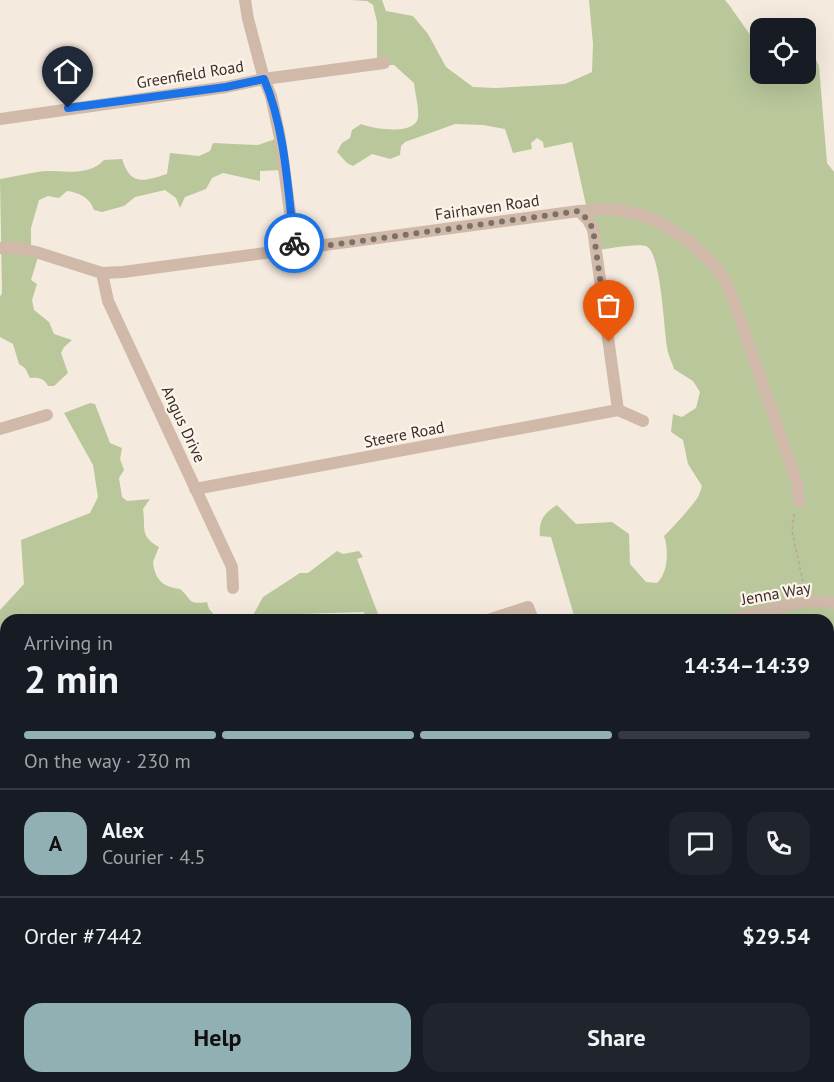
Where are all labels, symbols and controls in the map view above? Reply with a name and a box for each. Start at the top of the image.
map controls [750,18,816,84]
button: locate [750,18,816,84]
pin [42,46,93,108]
icon: home [51,55,84,88]
street label: Greenfield Road [135,56,245,92]
street label: Fairhaven Road [434,190,540,224]
courier [264,213,324,273]
icon: bike [278,227,311,260]
pin [583,280,634,342]
icon: bag [592,289,625,322]
street label: Angus Drive [158,383,210,465]
street label: Steere Road [362,416,446,452]
street label: Jenna Way [739,577,813,609]
text: Arriving in [24,630,113,656]
text: 14:34–14:39 [684,651,810,679]
text: 2 min [24,653,119,704]
text: On the way · 230 m [24,748,191,774]
button: chat [669,812,732,875]
button: phone [747,812,810,875]
text: Alex [102,816,144,844]
text: A [49,829,62,857]
text: Courier · 4.5 [102,844,205,870]
text: Order #7442 [24,922,143,950]
text: $29.54 [742,922,810,950]
button: Help [24,1003,411,1072]
button: Share [423,1003,810,1072]

